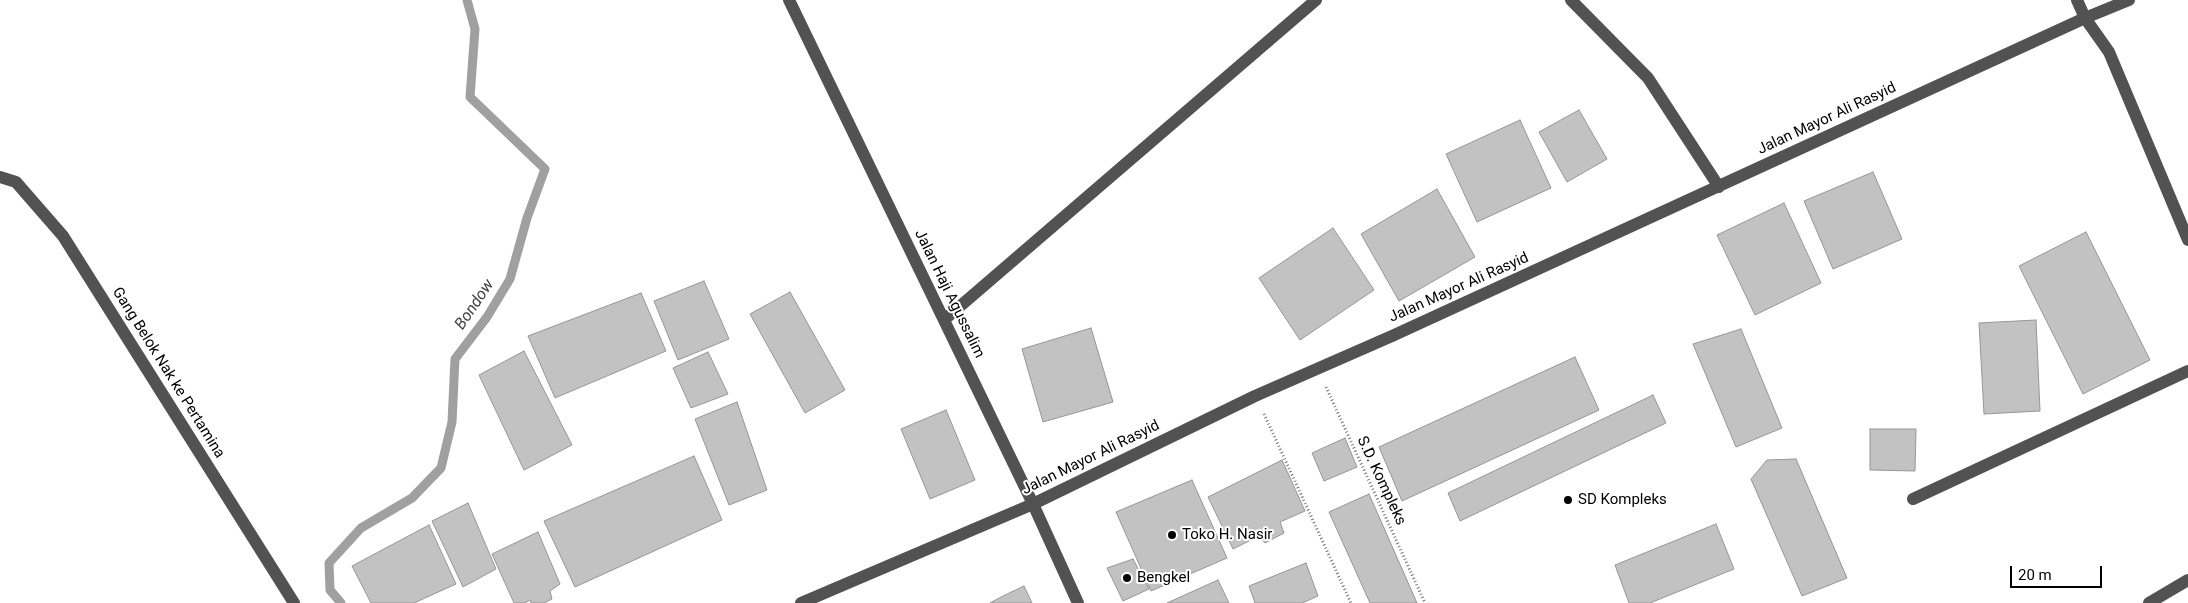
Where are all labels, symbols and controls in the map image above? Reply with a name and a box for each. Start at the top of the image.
street label: Jalan Mayor Ali Rasyid [1755,79,1899,159]
street label: Jalan Haji Agussalim [910,227,988,361]
street label: Jalan Mayor Ali Rasyid [1386,249,1532,327]
water label: Bondow [451,276,499,334]
street label: Gang Belok Nak ke Pertamina [108,284,228,462]
street label: Jalan Mayor Ali Rasyid [1019,417,1163,499]
street label: S.D. Kompleks [1353,434,1409,528]
place label: SD Kompleks [1578,491,1667,509]
marker: SD Kompleks [1562,494,1574,506]
place label: Toko H. Nasir [1182,526,1272,544]
marker: Toko H. Nasir [1166,529,1178,541]
scale bar [2013,556,2106,588]
text: 20 m [2018,566,2052,584]
place label: Bengkel [1137,569,1190,587]
marker: Bengkel [1121,572,1133,584]

